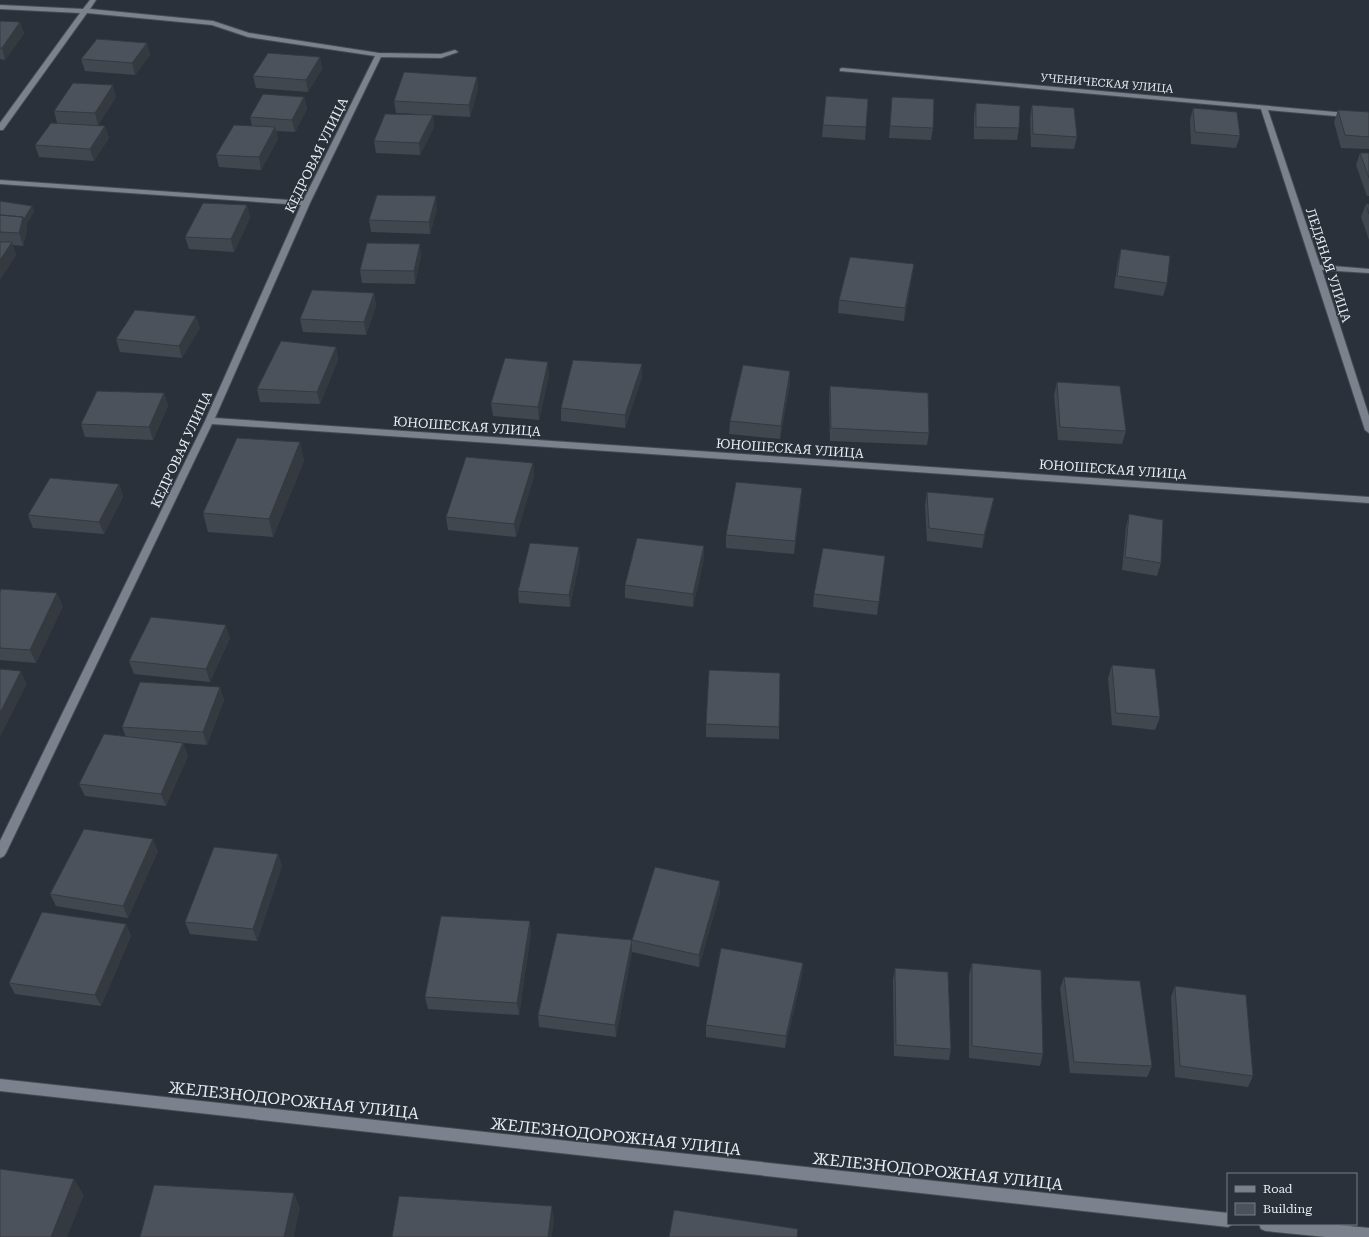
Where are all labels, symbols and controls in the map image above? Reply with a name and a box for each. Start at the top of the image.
street label: УЧЕНИЧЕСКАЯ УЛИЦА [1040,71,1174,96]
street label: КЕДРОВАЯ УЛИЦА [282,95,351,215]
street label: ЛЕДЯНАЯ УЛИЦА [1303,206,1354,324]
street label: КЕДРОВАЯ УЛИЦА [148,389,215,510]
street label: ЮНОШЕСКАЯ УЛИЦА [392,414,541,439]
street label: ЮНОШЕСКАЯ УЛИЦА [715,436,864,461]
street label: ЮНОШЕСКАЯ УЛИЦА [1038,457,1187,482]
street label: ЖЕЛЕЗНОДОРОЖНАЯ УЛИЦА [168,1078,421,1123]
street label: ЖЕЛЕЗНОДОРОЖНАЯ УЛИЦА [490,1114,743,1159]
street label: ЖЕЛЕЗНОДОРОЖНАЯ УЛИЦА [812,1149,1065,1194]
legend [1227,1173,1357,1225]
text: Road [1263,1182,1293,1196]
text: Building [1263,1202,1312,1216]

